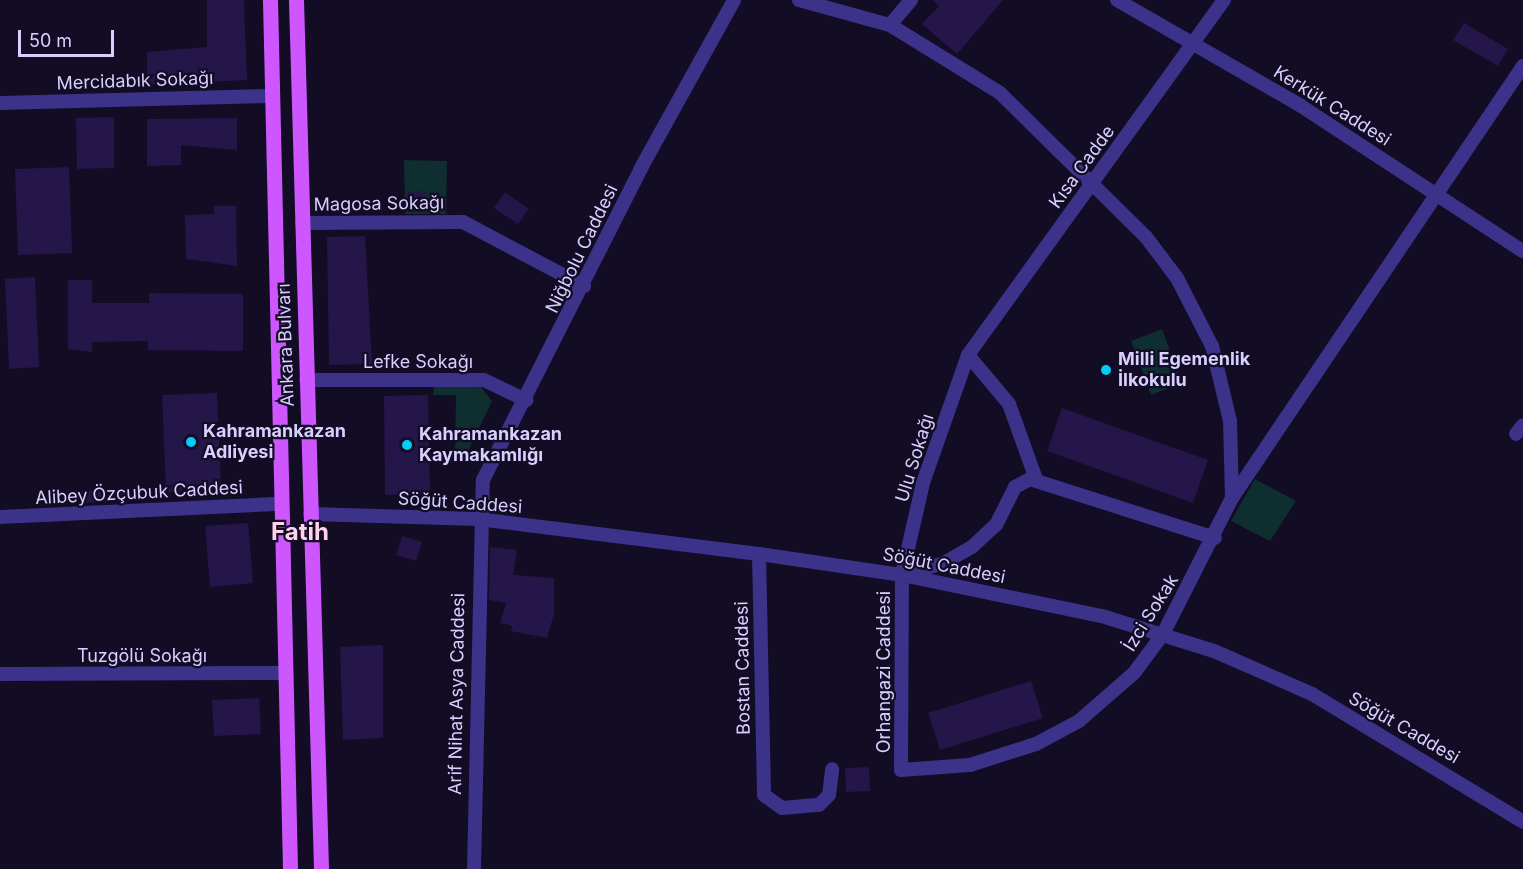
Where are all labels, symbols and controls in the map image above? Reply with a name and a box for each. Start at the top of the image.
scale bar [21,18,117,56]
text: 50 m [29,30,72,51]
street label: Kerkük Caddesi [1269,61,1395,151]
street label: Mercidabık Sokağı [56,67,214,95]
street label: Kısa Cadde [1045,121,1119,213]
street label: Niğbolu Caddesi [541,181,623,317]
street label: Magosa Sokağı [314,192,444,216]
street label: Ankara Bulvarı [273,283,299,407]
place label: Milli Egemenlik İlkokulu [1118,349,1250,392]
street label: Lefke Sokağı [363,351,473,373]
marker: Milli Egemenlik İlkokulu [1099,363,1113,377]
street label: Ulu Sokağı [891,411,939,505]
place label: Kahramankazan Adliyesi [203,421,346,464]
place label: Kahramankazan Kaymakamlığı [419,424,562,466]
marker: Kahramankazan Adliyesi [184,435,198,449]
marker: Kahramankazan Kaymakamlığı [400,438,414,452]
street label: Alibey Özçubuk Caddesi [35,477,243,509]
street label: Söğüt Caddesi [397,488,523,518]
district label: Fatih [271,518,329,546]
street label: Söğüt Caddesi [881,544,1007,588]
street label: İzci Sokak [1119,571,1183,655]
street label: Orhangazi Caddesi [873,591,895,753]
street label: Arif Nihat Asya Caddesi [444,593,470,795]
street label: Bostan Caddesi [731,601,755,735]
street label: Tuzgölü Sokağı [77,645,207,667]
street label: Söğüt Caddesi [1345,687,1463,769]

